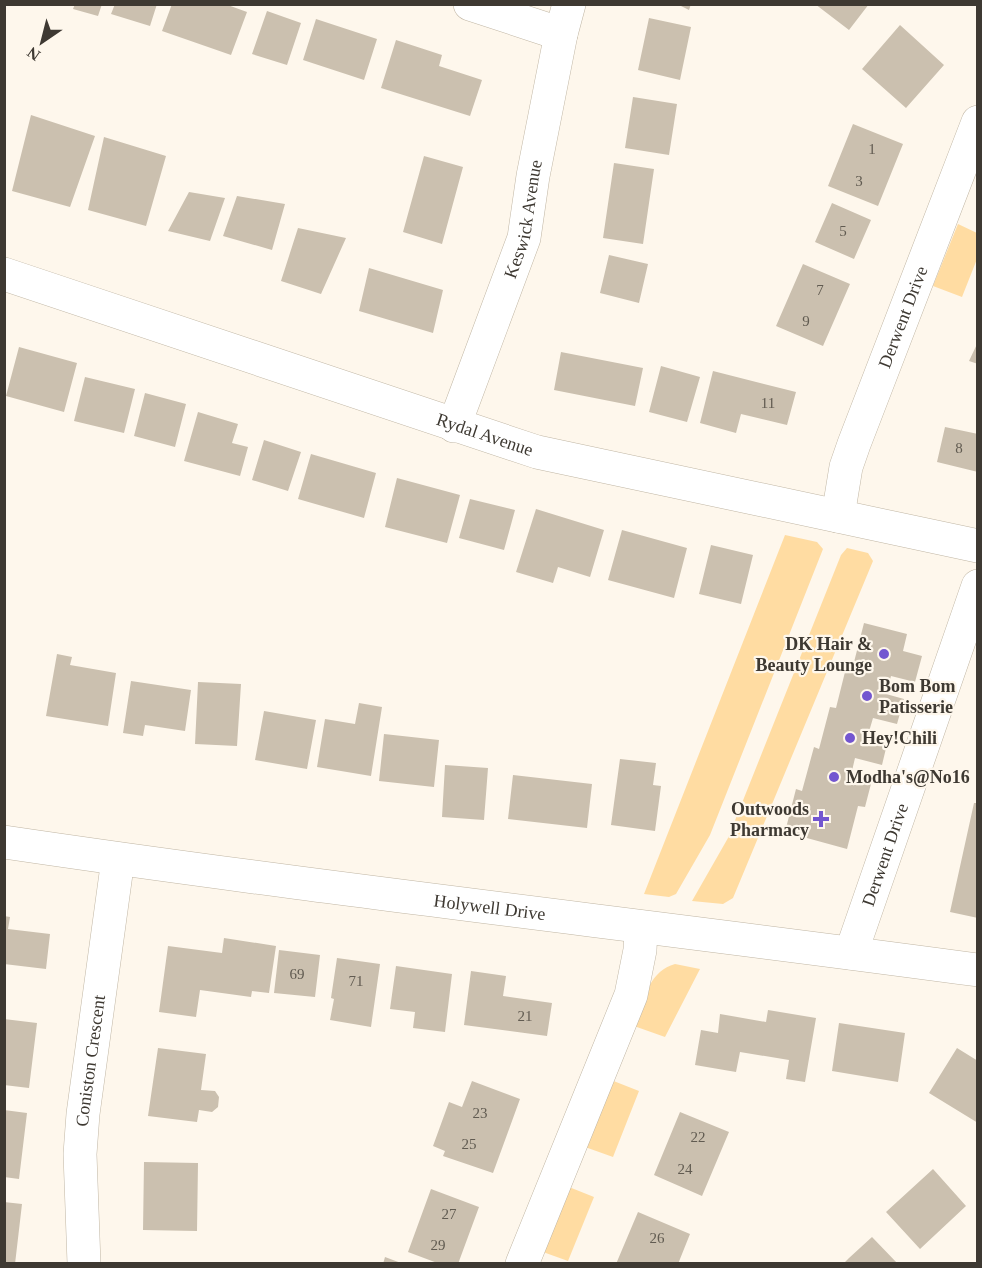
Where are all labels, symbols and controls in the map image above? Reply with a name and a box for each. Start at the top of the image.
north arrow [12,12,72,72]
text: N [24,43,43,64]
house number: 1 [868,141,876,157]
street label: Keswick Avenue [500,158,546,281]
house number: 3 [855,173,863,189]
house number: 5 [839,223,847,239]
street label: Derwent Drive [874,263,932,371]
house number: 7 [816,282,824,298]
house number: 9 [802,313,810,329]
house number: 11 [761,395,775,411]
street label: Rydal Avenue [434,409,536,460]
house number: 8 [955,440,963,456]
place label: DK Hair & Beauty Lounge [755,634,872,675]
marker: DK Hair & Beauty Lounge [877,647,891,661]
place label: Bom Bom Patisserie [879,676,956,717]
marker: Bom Bom Patisserie [860,689,874,703]
place label: Hey!Chili [862,728,937,748]
marker: Hey!Chili [843,731,857,745]
place label: Modha's@No16 [846,767,970,787]
marker: Modha's@No16 [827,770,841,784]
place label: Outwoods Pharmacy [730,799,809,840]
street label: Derwent Drive [858,801,912,909]
marker: Outwoods Pharmacy [814,812,828,826]
street label: Holywell Drive [433,890,547,924]
house number: 69 [290,966,305,982]
house number: 71 [349,973,364,989]
street label: Coniston Crescent [72,994,109,1127]
house number: 21 [518,1008,533,1024]
house number: 23 [473,1105,488,1121]
house number: 22 [691,1129,706,1145]
house number: 25 [462,1136,477,1152]
house number: 24 [678,1161,693,1177]
house number: 27 [442,1206,457,1222]
house number: 26 [650,1230,665,1246]
house number: 29 [431,1237,446,1253]

